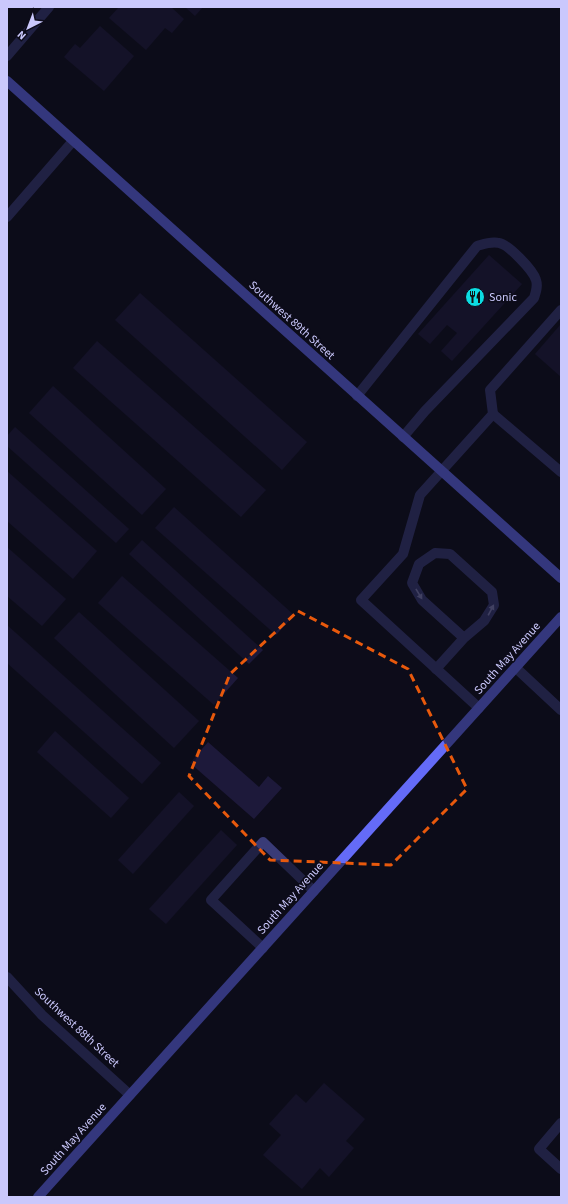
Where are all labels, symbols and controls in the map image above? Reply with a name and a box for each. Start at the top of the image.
north arrow [8,8,48,48]
text: N [14,27,29,43]
street label: Southwest 89th Street [245,277,339,364]
restaurant icon: Sonic [464,286,486,308]
place label: Sonic [489,289,517,306]
one-way arrow [415,589,422,600]
one-way arrow [488,604,494,616]
street label: South May Avenue [470,618,545,698]
street label: South May Avenue [253,858,328,938]
street label: Southwest 88th Street [30,983,123,1071]
street label: South May Avenue [36,1099,111,1179]

